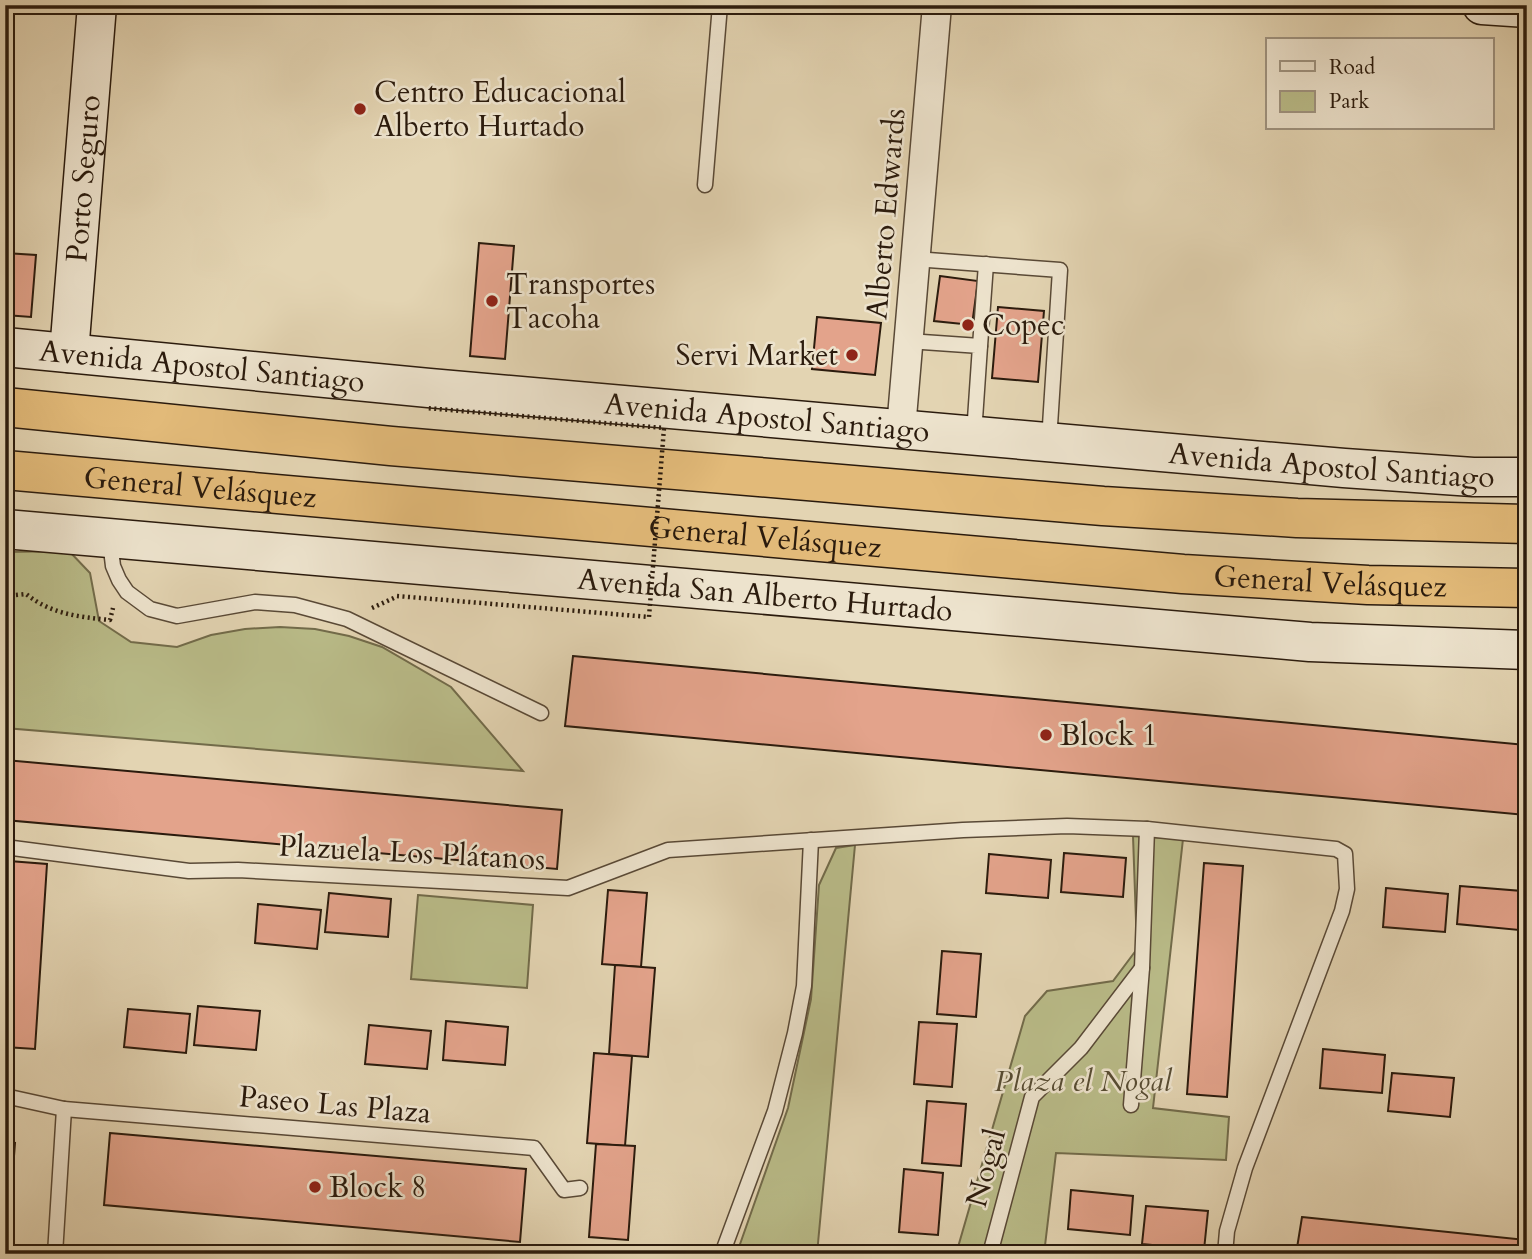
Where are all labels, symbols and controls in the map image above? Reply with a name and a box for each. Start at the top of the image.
legend [1266,38,1494,130]
text: Road [1329,53,1375,82]
place label: Centro Educacional Alberto Hurtado [374,72,626,147]
text: Park [1329,87,1370,116]
street label: Porto Seguro [56,93,110,264]
marker: Centro Educacional Alberto Hurtado [352,101,368,117]
street label: Alberto Edwards [856,107,916,321]
place label: Transportes Tacoha [506,264,655,339]
marker: Transportes Tacoha [484,293,500,309]
place label: Copec [982,305,1064,346]
marker: Copec [960,317,976,333]
street label: Avenida Apostol Santiago [38,330,367,402]
place label: Servi Market [675,335,839,376]
marker: Servi Market [844,347,860,363]
street label: Avenida Apostol Santiago [602,383,931,452]
street label: Avenida Apostol Santiago [1167,432,1495,498]
street label: General Velásquez [82,457,319,518]
street label: General Velásquez [647,506,884,568]
street label: General Velásquez [1212,555,1448,607]
street label: Avenida San Alberto Hurtado [576,558,954,631]
place label: Block 1 [1060,715,1157,756]
marker: Block 1 [1038,727,1054,743]
street label: Plazuela Los Plátanos [278,826,546,880]
park label: Plaza el Nogal [994,1061,1172,1102]
street label: Paseo Las Plaza [237,1076,433,1134]
street label: Nogal [956,1124,1016,1212]
place label: Block 8 [329,1167,426,1208]
marker: Block 8 [307,1179,323,1195]

